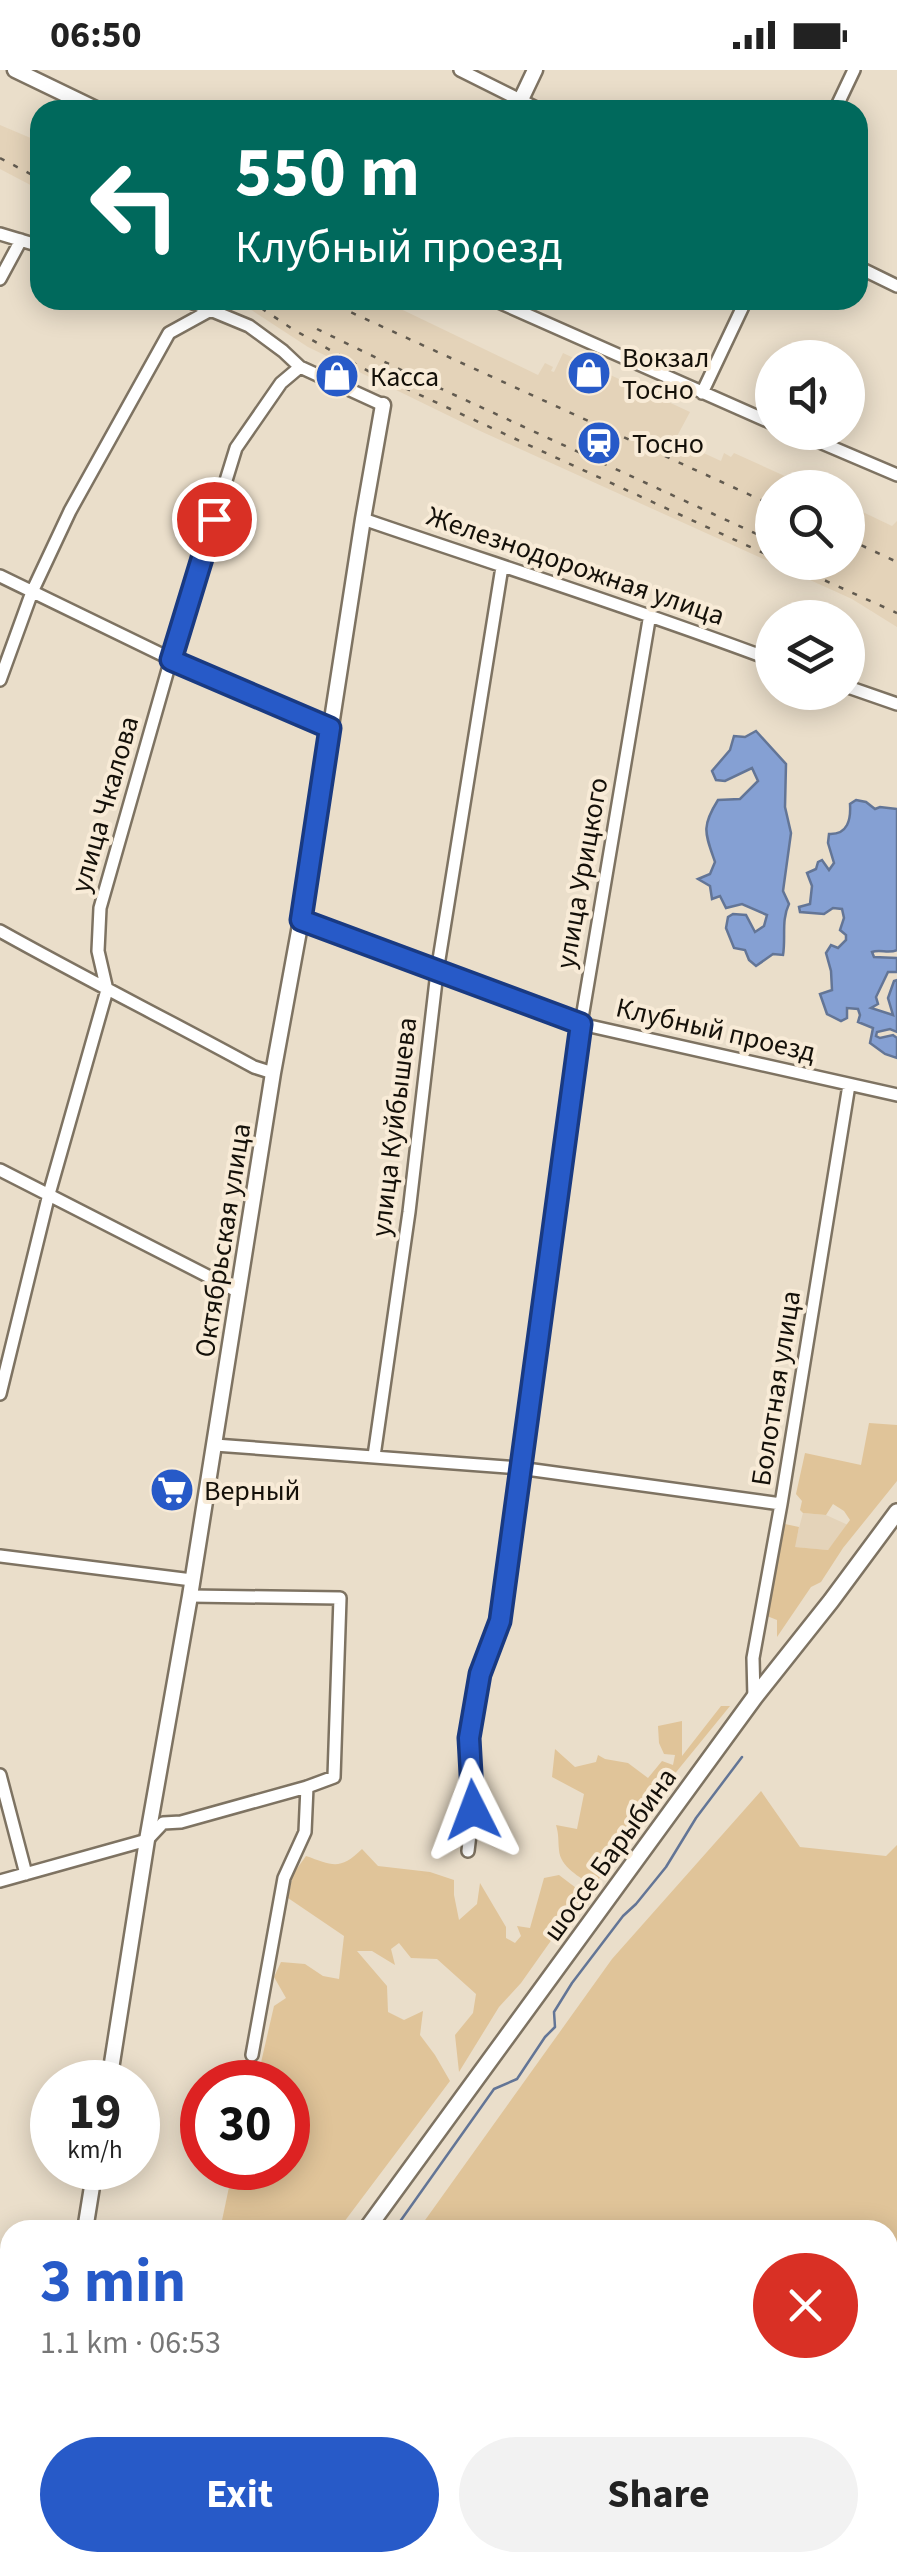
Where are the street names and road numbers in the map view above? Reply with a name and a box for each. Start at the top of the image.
street label: Железнодорожная улица [421,496,730,636]
street label: улица Чкалова [61,711,149,897]
street label: улица Урицкого [545,774,618,972]
street label: Клубный проезд [612,988,820,1072]
street label: улица Куйбышева [361,1015,427,1239]
street label: Октябрьская улица [185,1120,261,1360]
street label: Болотная улица [741,1288,811,1489]
street label: шоссе Барыбина [533,1760,686,1950]

